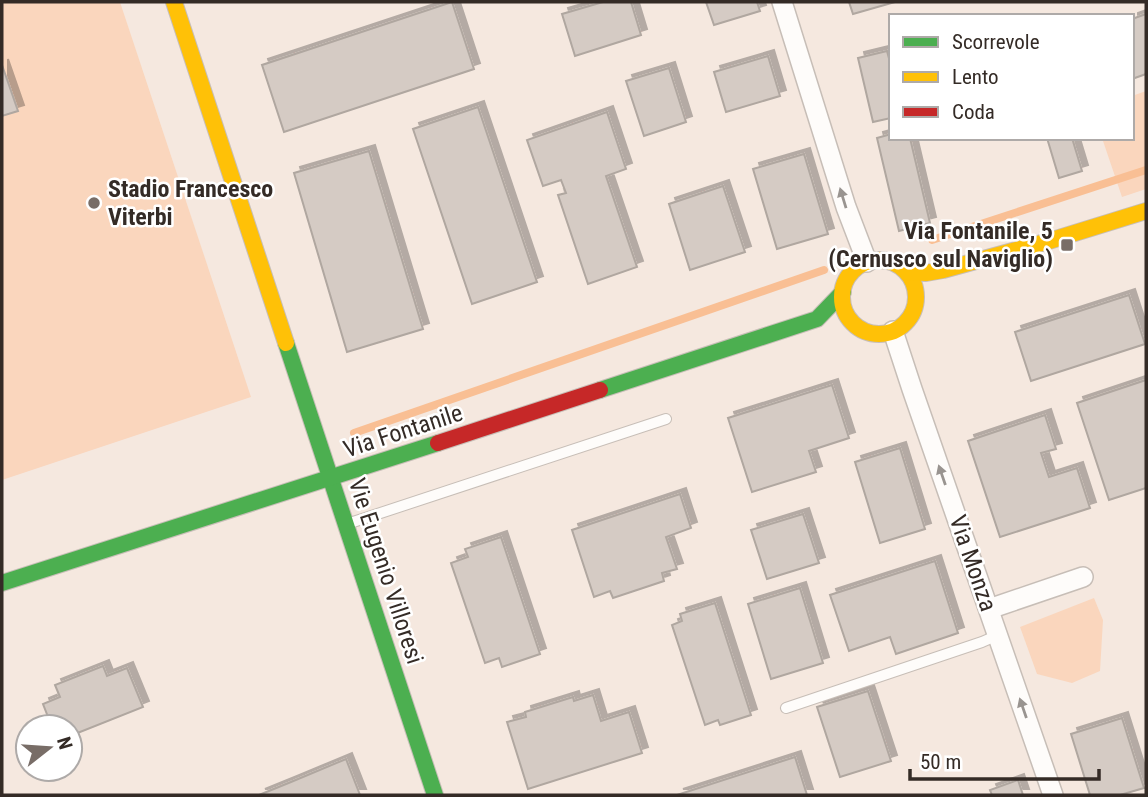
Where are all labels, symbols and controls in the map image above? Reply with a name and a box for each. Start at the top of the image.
legend [889,14,1134,140]
text: Scorrevole [952,30,1040,54]
text: Lento [952,65,999,89]
text: Coda [952,100,995,124]
place label: Stadio Francesco Viterbi [108,175,273,231]
one-way arrow [837,187,847,208]
marker: Stadio Francesco Viterbi [86,195,102,211]
place label: Via Fontanile, 5 (Cernusco sul Naviglio) [828,217,1053,273]
marker: Via Fontanile, 5 (Cernusco sul Naviglio) [1059,237,1075,253]
street label: Via Fontanile [340,399,466,463]
one-way arrow [936,464,947,485]
street label: Vie Eugenio Villoresi [343,475,429,667]
street label: Via Monza [944,511,1002,615]
one-way arrow [1017,697,1028,718]
north arrow [14,713,84,783]
text: N [52,734,77,752]
scale bar [910,738,1099,782]
text: 50 m [920,750,961,774]

